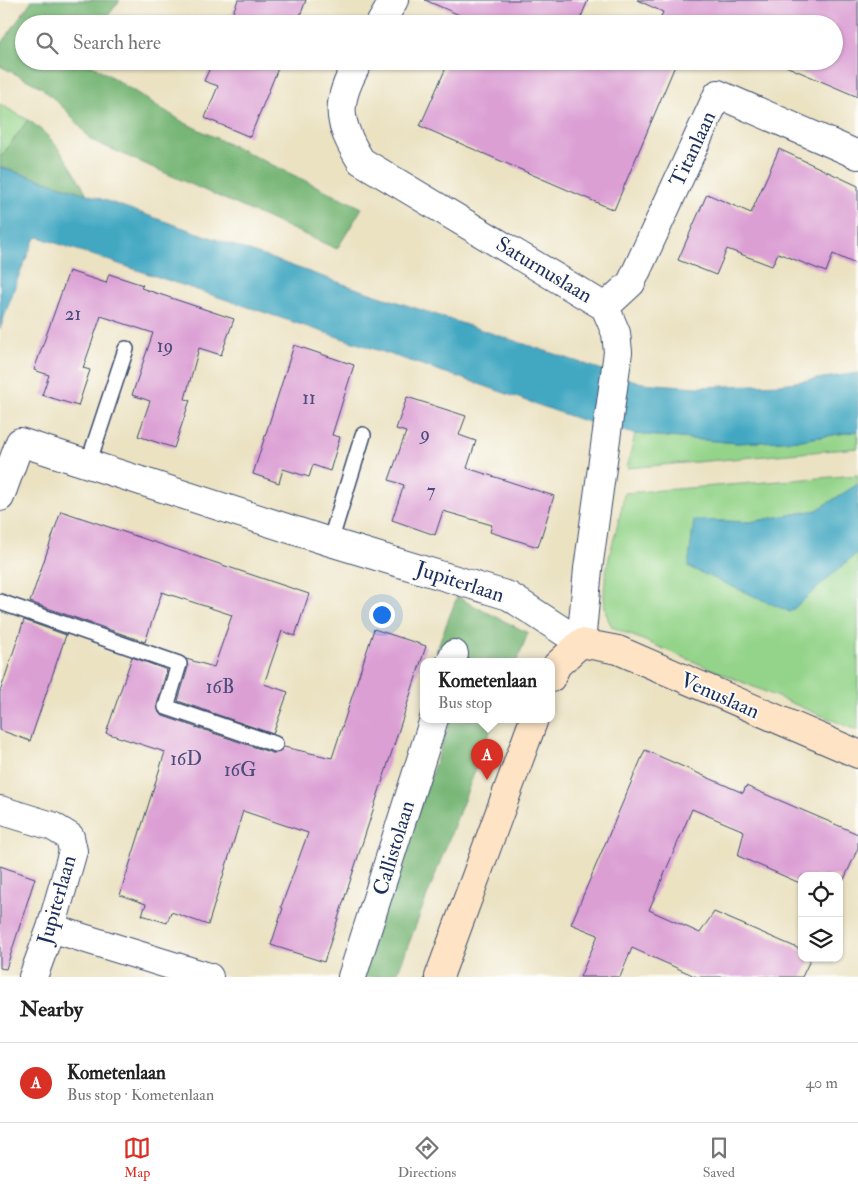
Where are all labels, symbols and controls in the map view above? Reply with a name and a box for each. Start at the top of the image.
search box [15,15,843,70]
icon: search [33,29,61,57]
text: Search here [73,31,161,55]
street label: Titanlaan [664,107,722,191]
street label: Saturnuslaan [491,231,597,309]
house number: 21 [65,302,81,326]
house number: 19 [157,334,173,358]
house number: 11 [302,386,316,410]
house number: 9 [418,422,430,446]
house number: 7 [427,479,436,503]
street label: Jupiterlaan [411,555,508,609]
your location [369,602,395,628]
popup [420,658,555,723]
street label: Venuslaan [676,667,764,725]
text: Kometenlaan [438,669,537,693]
house number: 16B [206,675,234,699]
text: Bus stop [438,693,492,713]
pin: A [471,739,503,780]
house number: 16D [170,747,202,771]
house number: 16G [224,758,256,782]
street label: Callistolaan [367,797,421,899]
street label: Jupiterlaan [31,852,83,949]
map controls [798,872,843,962]
button: locate [798,872,843,917]
button: layers [798,917,843,962]
text: Nearby [20,996,83,1023]
text: Kometenlaan [67,1061,166,1085]
text: A [31,1073,41,1093]
text: 40 m [805,1073,838,1093]
text: Bus stop · Kometenlaan [67,1085,214,1105]
tab: Map [123,1134,151,1181]
tab: Directions [398,1134,456,1181]
tab: Saved [703,1134,735,1181]

